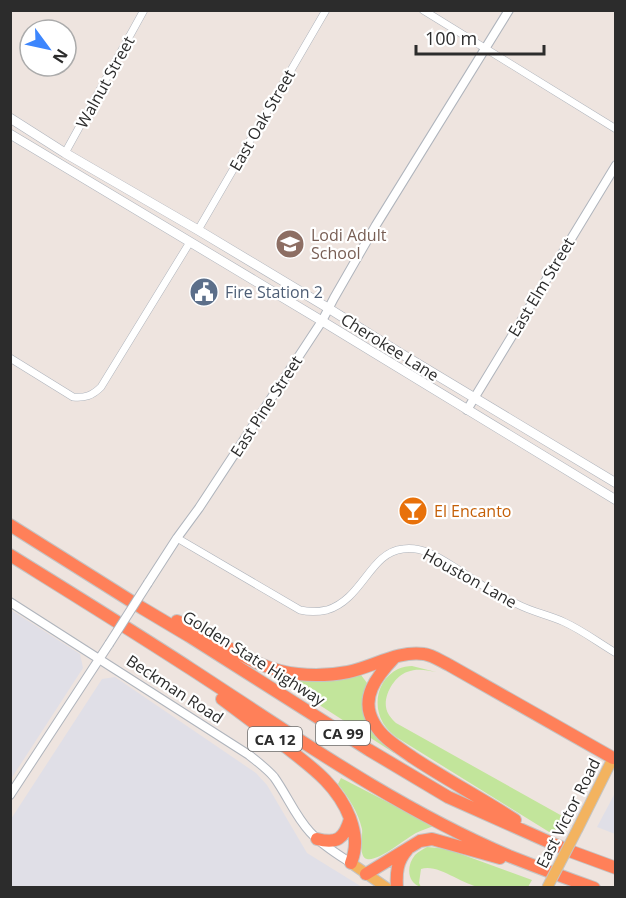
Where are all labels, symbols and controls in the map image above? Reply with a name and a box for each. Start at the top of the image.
north arrow [18,18,78,78]
scale bar [416,18,544,56]
text: 100 m [425,26,477,50]
street label: Walnut Street [71,32,139,132]
text: N [48,45,73,68]
street label: East Oak Street [224,65,300,175]
place label: Lodi Adult School [311,224,387,264]
school or university icon: Lodi Adult School [274,228,306,260]
street label: East Elm Street [503,233,579,341]
public building icon: Fire Station 2 [188,276,220,308]
place label: Fire Station 2 [225,281,323,303]
street label: Cherokee Lane [337,308,443,386]
street label: East Pine Street [225,351,307,461]
bar icon: El Encanto [397,495,429,527]
place label: El Encanto [434,500,511,522]
street label: Houston Lane [419,543,521,613]
street label: Golden State Highway [179,605,330,711]
street label: Beckman Road [122,649,228,729]
road number: CA 99 [316,721,370,745]
road number: CA 12 [248,727,302,751]
street label: East Victor Road [531,754,605,872]

